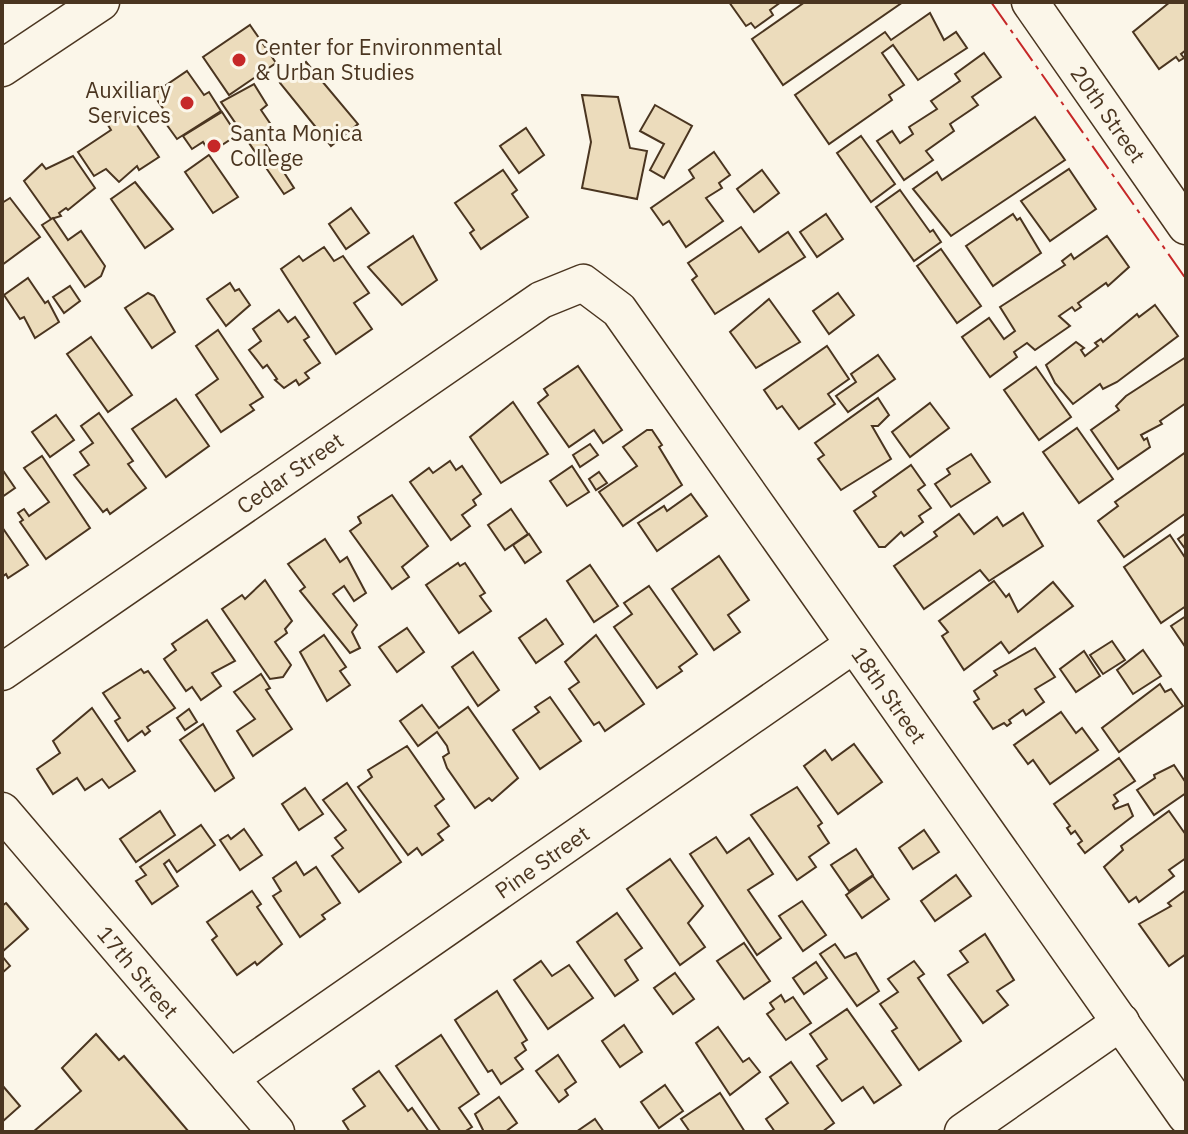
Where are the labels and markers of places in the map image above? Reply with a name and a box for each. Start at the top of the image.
place label: Center for Environmental & Urban Studies [255,32,502,86]
marker: Center for Environmental & Urban Studies [230,51,248,69]
place label: Auxiliary Services [85,75,171,129]
marker: Auxiliary Services [178,94,196,112]
place label: Santa Monica College [230,118,363,172]
marker: Santa Monica College [205,137,223,155]

